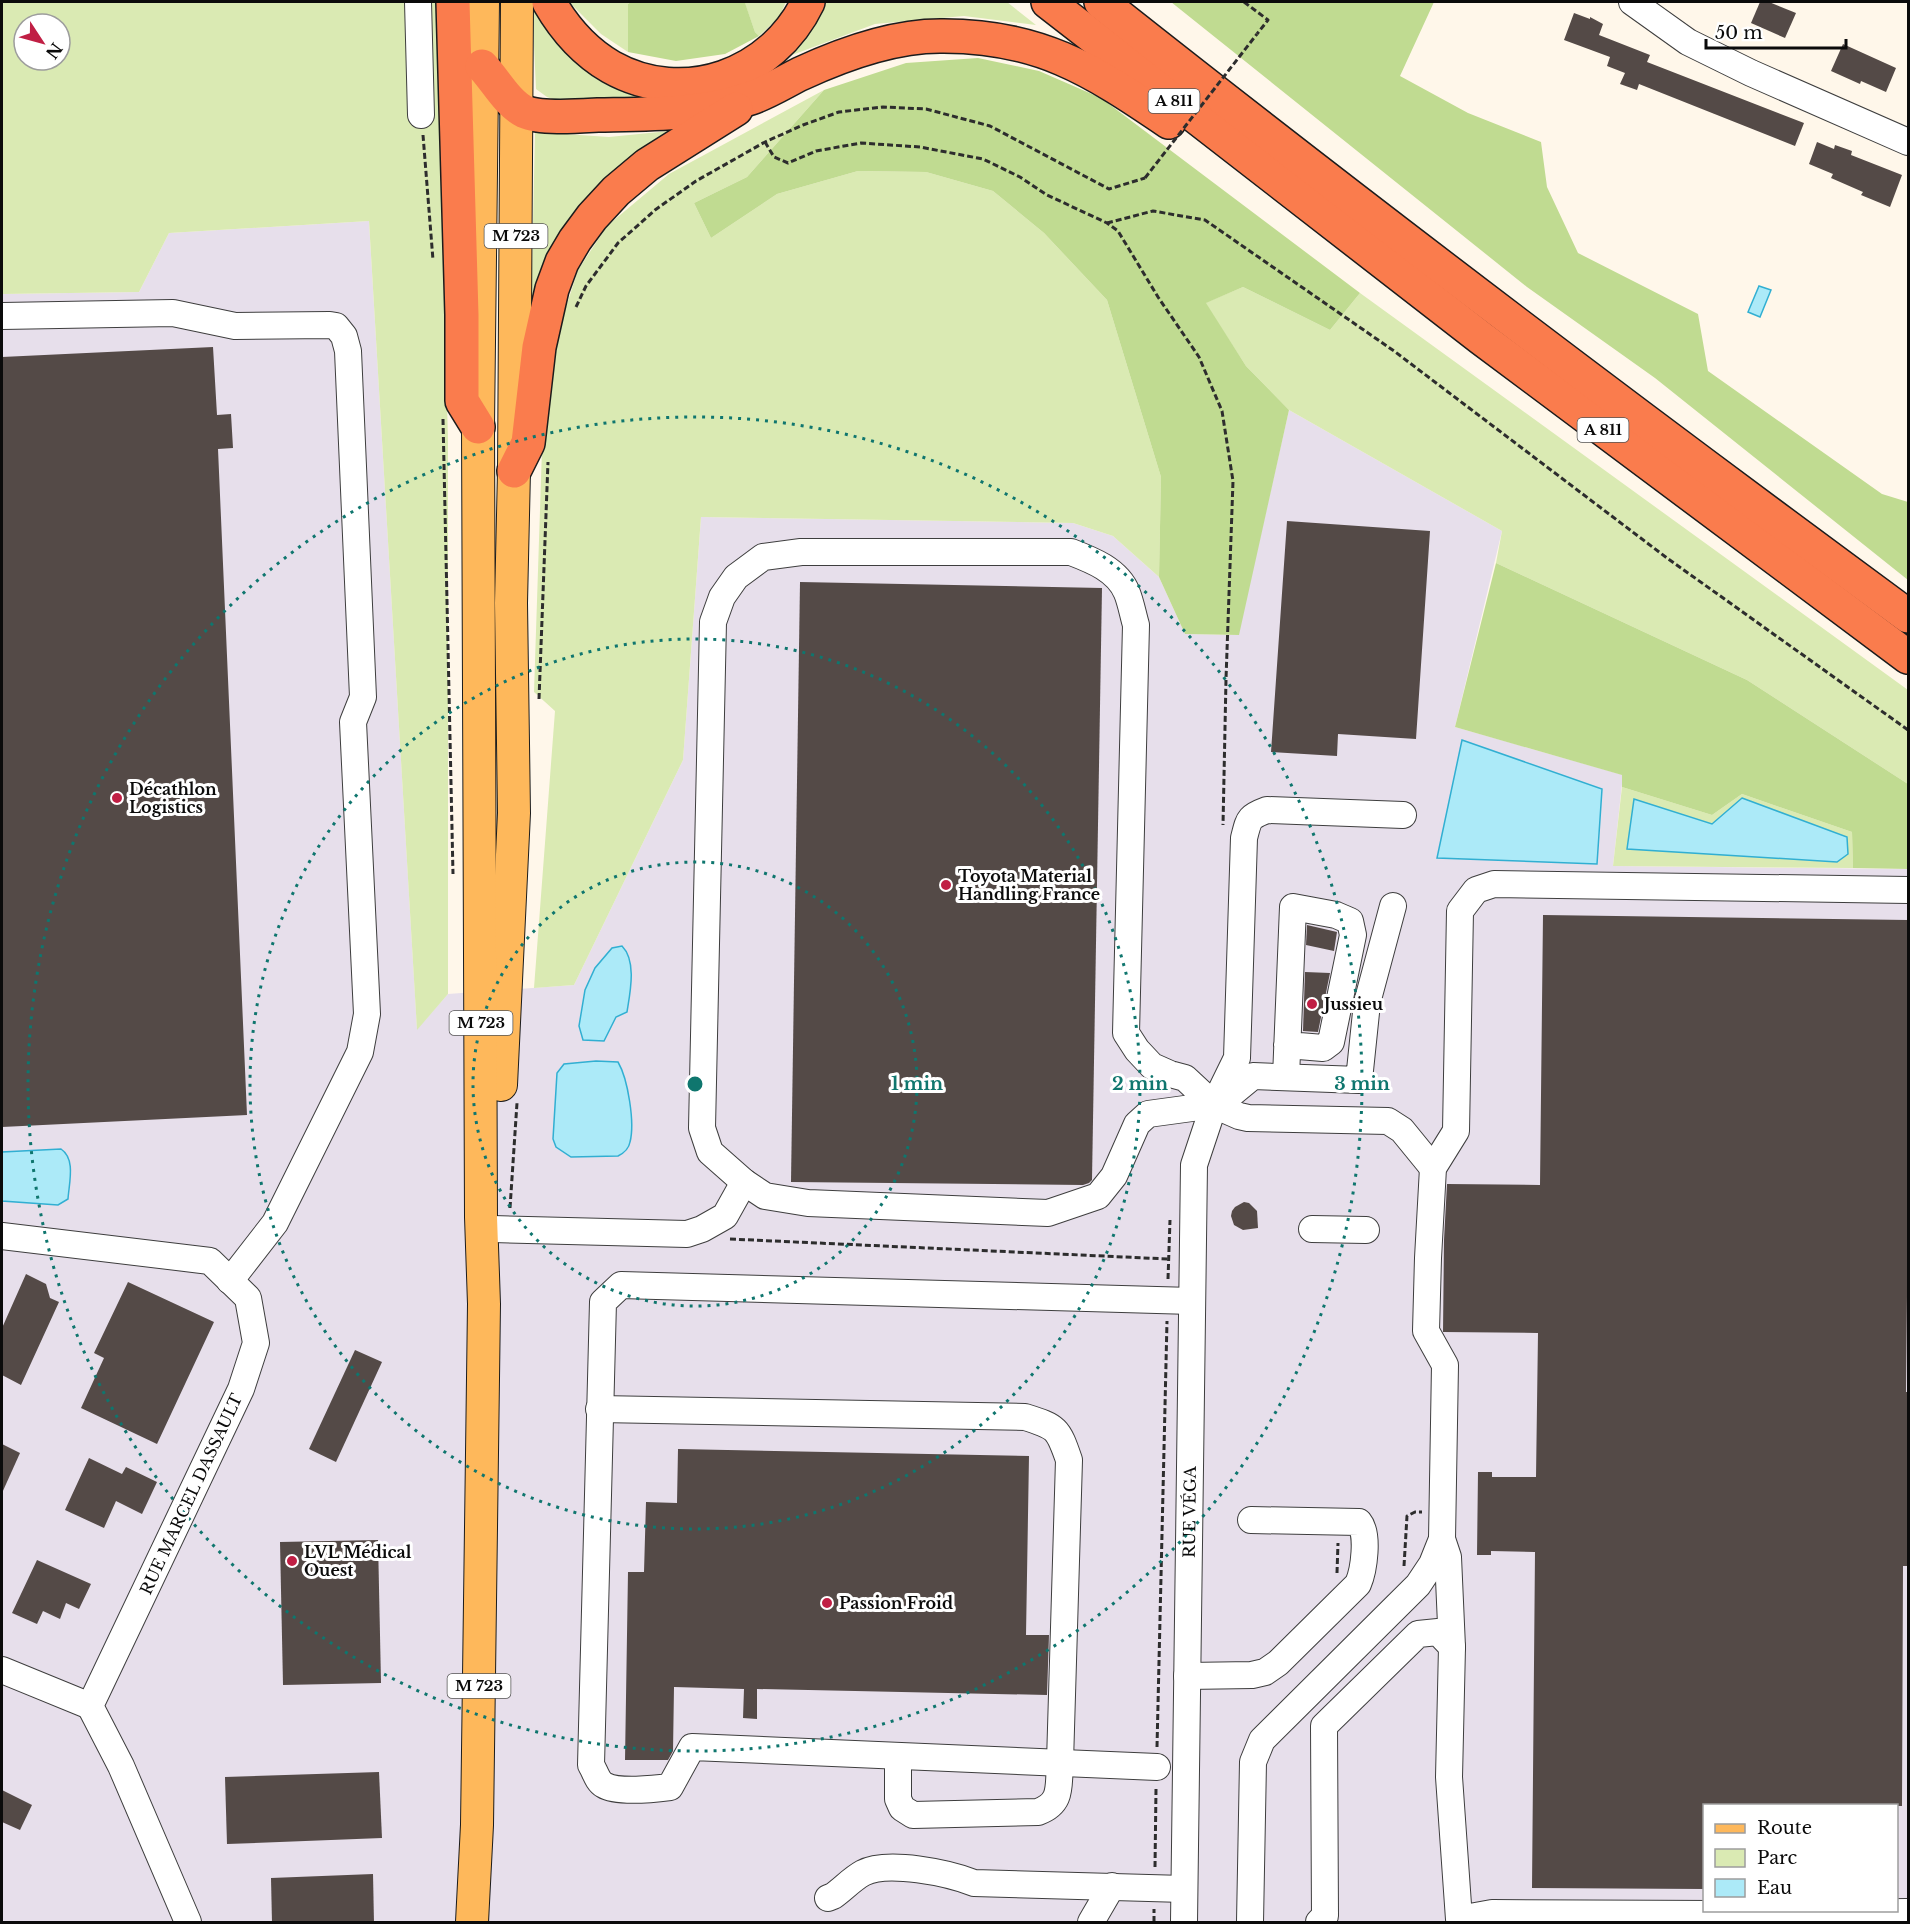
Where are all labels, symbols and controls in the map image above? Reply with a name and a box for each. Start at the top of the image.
north arrow [12,12,72,72]
scale bar [1706,12,1846,50]
text: 50 m [1715,22,1763,44]
text: N [42,39,67,63]
road number: A 811 [1148,89,1200,113]
road number: M 723 [484,224,548,248]
road number: A 811 [1578,418,1628,442]
place label: Décathlon Logistics [129,779,217,817]
marker: Décathlon Logistics [110,791,124,805]
place label: Toyota Material Handling France [958,866,1100,904]
marker: Toyota Material Handling France [939,878,953,892]
place label: Jussieu [1321,994,1384,1014]
marker: Jussieu [1305,997,1319,1011]
road number: M 723 [450,1011,512,1035]
text: 1 min [891,1073,943,1095]
text: 2 min [1112,1073,1168,1095]
text: 3 min [1334,1073,1390,1095]
centre of rings [685,1074,705,1094]
street label: RUE MARCEL DASSAULT [136,1390,246,1598]
street label: RUE VÉGA [1179,1465,1200,1558]
place label: LVL Médical Ouest [304,1542,412,1580]
marker: LVL Médical Ouest [285,1554,299,1568]
place label: Passion Froid [839,1593,953,1613]
marker: Passion Froid [820,1596,834,1610]
road number: M 723 [448,1674,510,1698]
legend [1703,1804,1898,1912]
text: Route [1757,1817,1812,1839]
text: Parc [1757,1847,1798,1869]
text: Eau [1757,1877,1792,1899]

